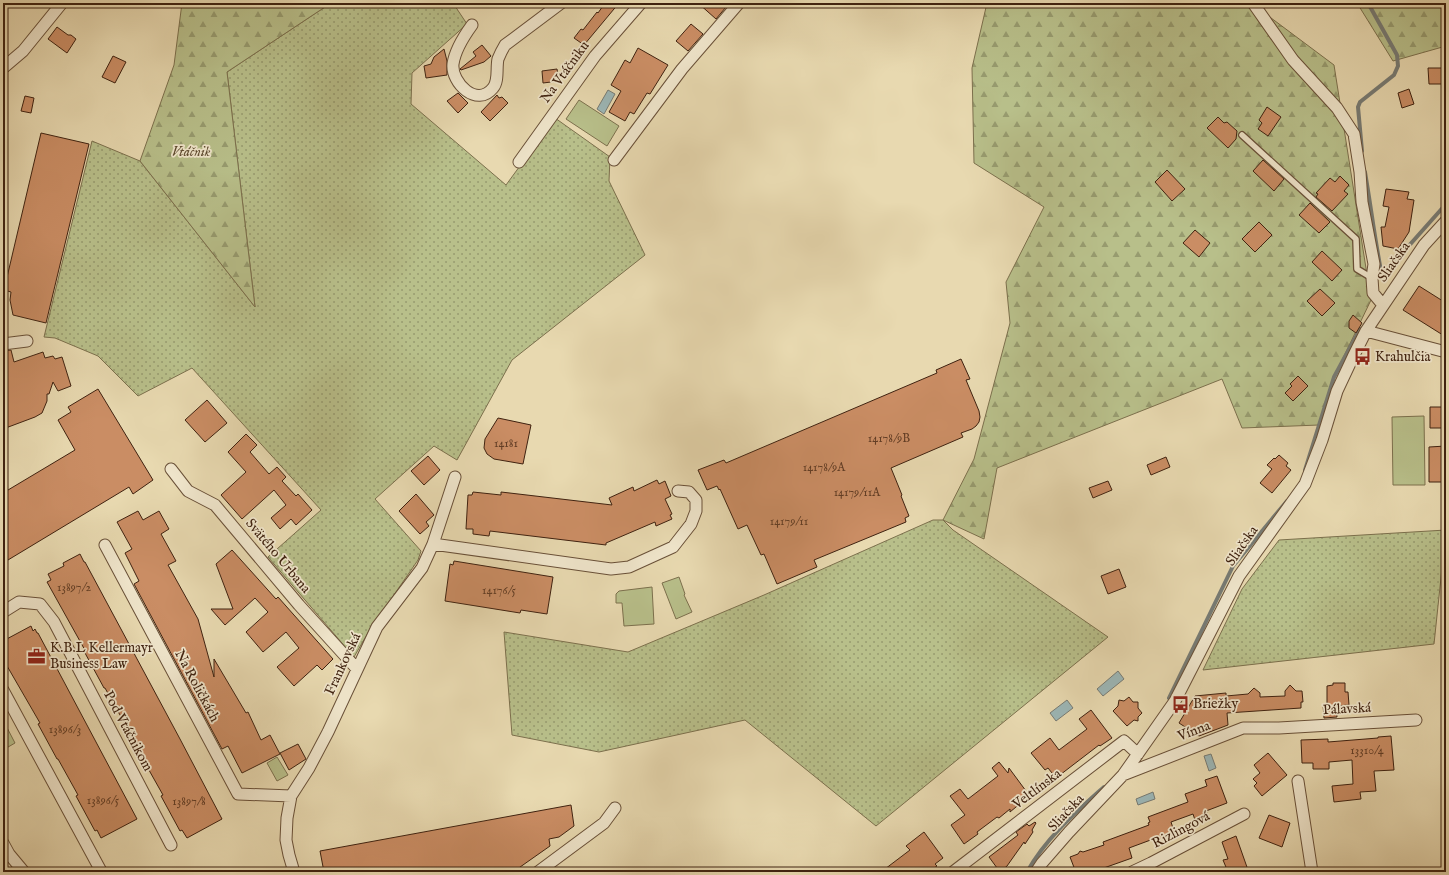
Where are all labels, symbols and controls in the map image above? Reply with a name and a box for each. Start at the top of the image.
street label: Na Vtáčniku [536,37,594,107]
park label: Vtáčnik [172,143,211,161]
street label: Sliačska [1374,238,1415,286]
bus stop icon: Krahulčia [1352,347,1372,367]
place label: Krahulčia [1375,348,1431,366]
house number: 14178/9B [868,431,910,446]
house number: 14181 [494,436,518,451]
house number: 14178/9A [803,460,846,475]
house number: 14179/11A [834,485,881,500]
house number: 14179/11 [770,514,808,529]
street label: Svätého Urbana [241,515,315,598]
street label: Sliačska [1222,522,1263,570]
house number: 13897/2 [57,580,91,595]
house number: 14176/5 [482,583,517,598]
street label: Frankovská [321,629,366,698]
place label: K.B.L Kellermayr Business Law [50,639,153,673]
office icon: K.B.L Kellermayr Business Law [27,646,47,666]
street label: Na Roličkách [170,647,224,726]
street label: Pod Vtáčnikom [99,688,157,774]
bus stop icon: Briežky [1170,694,1190,714]
place label: Briežky [1193,695,1238,713]
street label: Pálavská [1322,699,1373,719]
street label: Vínna [1174,716,1214,746]
house number: 13896/3 [49,722,81,737]
house number: 13310/4 [1350,743,1384,758]
street label: Veltlínska [1008,764,1066,814]
street label: Sliačska [1044,790,1089,836]
house number: 13896/5 [87,793,120,808]
house number: 13897/8 [172,794,206,809]
street label: Rizlingová [1149,807,1214,853]

